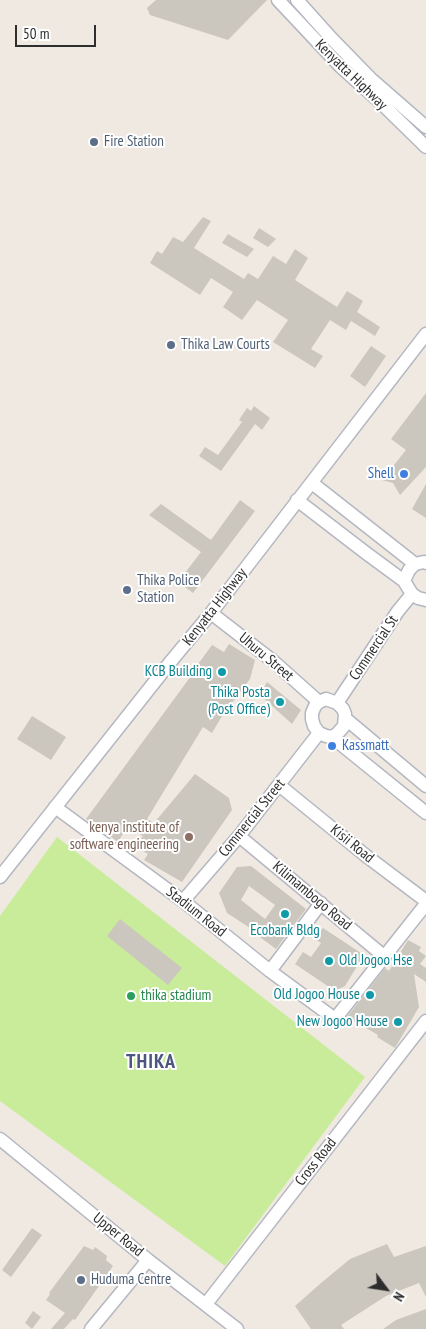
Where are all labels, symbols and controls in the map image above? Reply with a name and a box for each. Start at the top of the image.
scale bar [18,15,99,47]
text: 50 m [23,24,49,43]
street label: Kenyatta Highway [311,36,391,114]
place label: Fire Station [104,133,164,151]
marker: Fire Station [88,136,100,148]
place label: Thika Law Courts [181,336,270,354]
marker: Thika Law Courts [165,339,177,351]
place label: Shell [368,465,394,483]
marker: Shell [398,468,410,480]
street label: Kenyatta Highway [179,565,251,649]
place label: Thika Police Station [137,572,199,607]
marker: Thika Police Station [121,584,133,596]
street label: Commercial St [346,612,402,684]
street label: Uhuru Street [235,629,297,685]
place label: KCB Building [145,663,212,681]
marker: KCB Building [216,666,228,678]
place label: Thika Posta (Post Office) [208,684,270,719]
marker: Thika Posta (Post Office) [274,696,286,708]
place label: Kassmatt [342,737,389,755]
marker: Kassmatt [326,740,338,752]
street label: Commercial Street [215,775,289,861]
place label: kenya institute of software engineering [70,819,179,854]
street label: Kisii Road [327,821,377,867]
marker: kenya institute of software engineering [183,831,195,843]
street label: Kilimambogo Road [269,858,355,934]
street label: Stadium Road [162,883,230,941]
marker: Ecobank Bldg [279,908,291,920]
place label: Ecobank Bldg [250,922,320,940]
place label: Old Jogoo Hse [339,952,412,970]
marker: Old Jogoo Hse [323,955,335,967]
place label: Old Jogoo House [274,986,360,1004]
place label: thika stadium [141,987,211,1005]
marker: Old Jogoo House [364,989,376,1001]
marker: thika stadium [125,990,137,1002]
place label: New Jogoo House [297,1013,388,1031]
marker: New Jogoo House [392,1016,404,1028]
district label: THIKA [125,1050,177,1074]
street label: Cross Road [292,1134,340,1190]
street label: Upper Road [89,1209,147,1261]
north arrow [361,1264,411,1314]
place label: Huduma Centre [91,1271,171,1289]
marker: Huduma Centre [75,1274,87,1286]
text: N [389,1289,409,1305]

